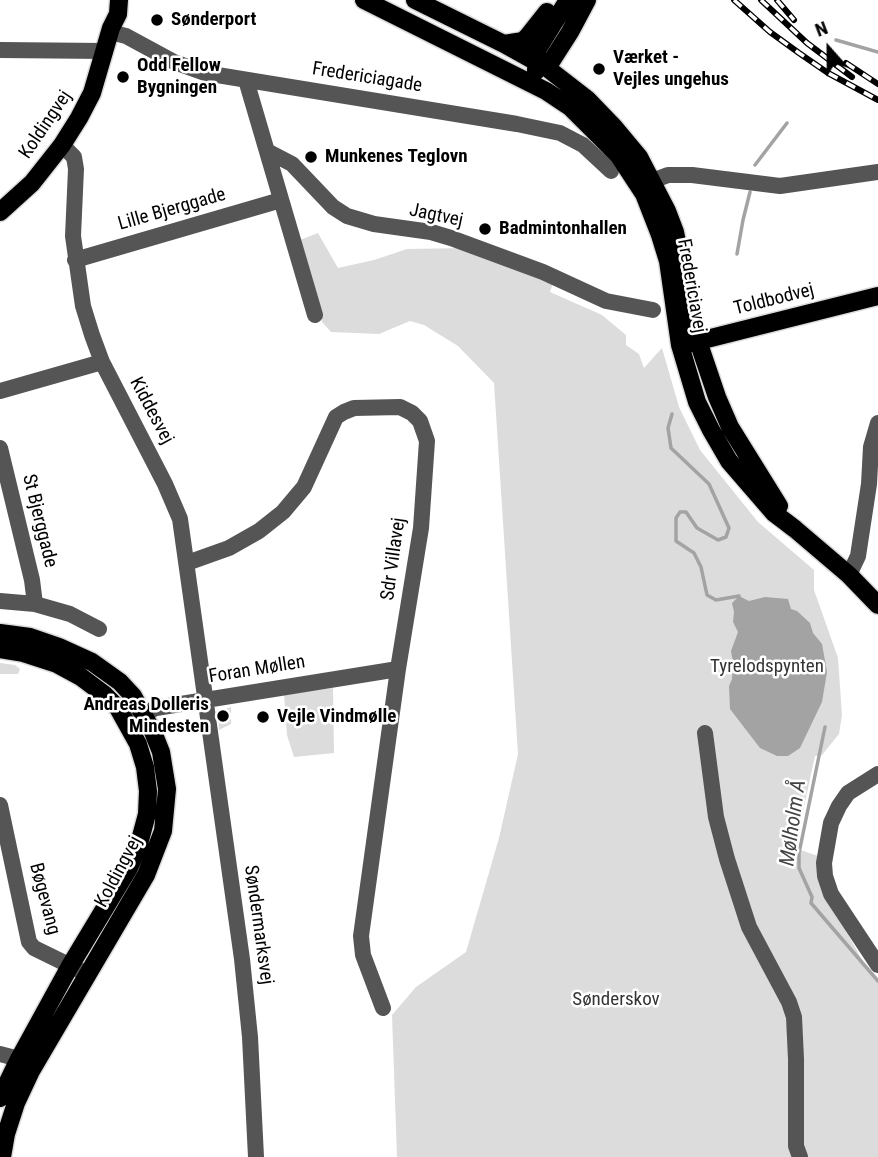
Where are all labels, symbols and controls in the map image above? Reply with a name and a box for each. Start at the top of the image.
place label: Sønderport [171,9,256,31]
marker: Sønderport [149,12,165,28]
north arrow [794,14,864,84]
text: N [812,16,831,42]
place label: Værket - Vejles ungehus [613,47,729,91]
place label: Odd Fellow Bygningen [137,55,221,99]
street label: Fredericiagade [310,58,424,98]
marker: Værket - Vejles ungehus [591,61,607,77]
marker: Odd Fellow Bygningen [115,69,131,85]
street label: Koldingvej [15,86,77,164]
place label: Munkenes Teglovn [325,146,468,168]
marker: Munkenes Teglovn [303,149,319,165]
street label: Lille Bjerggade [116,184,228,236]
street label: Jagtvej [407,199,465,233]
place label: Badmintonhallen [499,218,627,240]
marker: Badmintonhallen [477,221,493,237]
street label: Fredericiavej [672,237,710,335]
street label: Toldbodvej [732,279,816,321]
street label: Kiddesvej [124,374,178,448]
street label: St Bjerggade [16,472,62,570]
street label: Sdr Villavej [377,516,411,602]
street label: Foran Møllen [207,651,307,689]
park label: Tyrelodspynten [710,656,824,678]
place label: Andreas Dolleris Mindesten [84,694,209,738]
place label: Vejle Vindmølle [277,706,396,728]
marker: Andreas Dolleris Mindesten [215,708,231,724]
marker: Vejle Vindmølle [255,709,271,725]
water label: Mølholm Å [775,778,813,868]
street label: Koldingvej [91,832,147,912]
street label: Bøgevang [23,860,65,938]
street label: Søndermarksvej [238,864,278,986]
park label: Sønderskov [572,989,660,1011]

